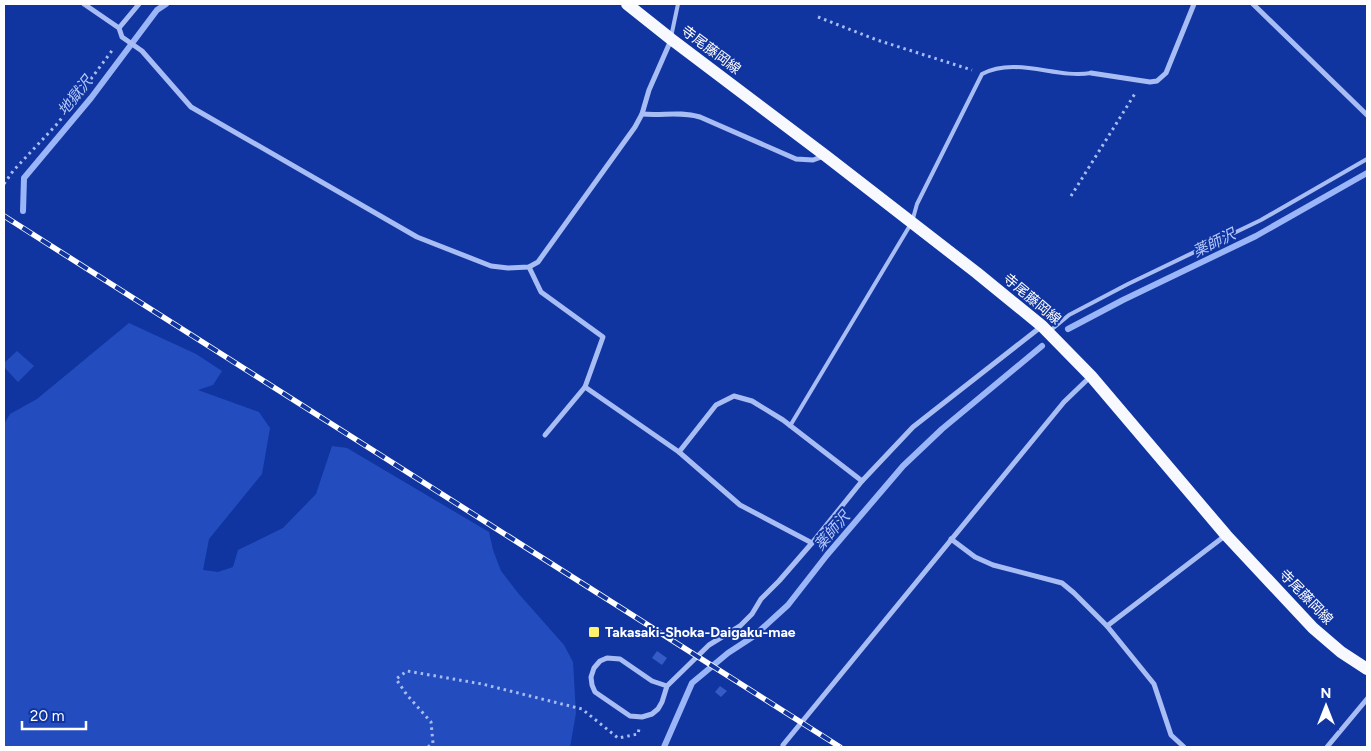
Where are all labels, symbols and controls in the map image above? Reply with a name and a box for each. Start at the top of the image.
street label: 寺尾藤岡線 [678,22,744,78]
water label: 地獄沢 [54,71,97,119]
water label: 薬師沢 [1190,224,1240,261]
street label: 寺尾藤岡線 [1000,270,1064,328]
water label: 薬師沢 [811,506,855,554]
street label: 寺尾藤岡線 [1276,566,1336,628]
place label: Takasaki-Shoka-Daigaku-mae [605,624,796,641]
marker: Takasaki-Shoka-Daigaku-mae [587,625,601,639]
north arrow [1301,681,1351,731]
text: N [1321,685,1331,702]
scale bar [22,698,86,730]
text: 20 m [30,707,64,725]

